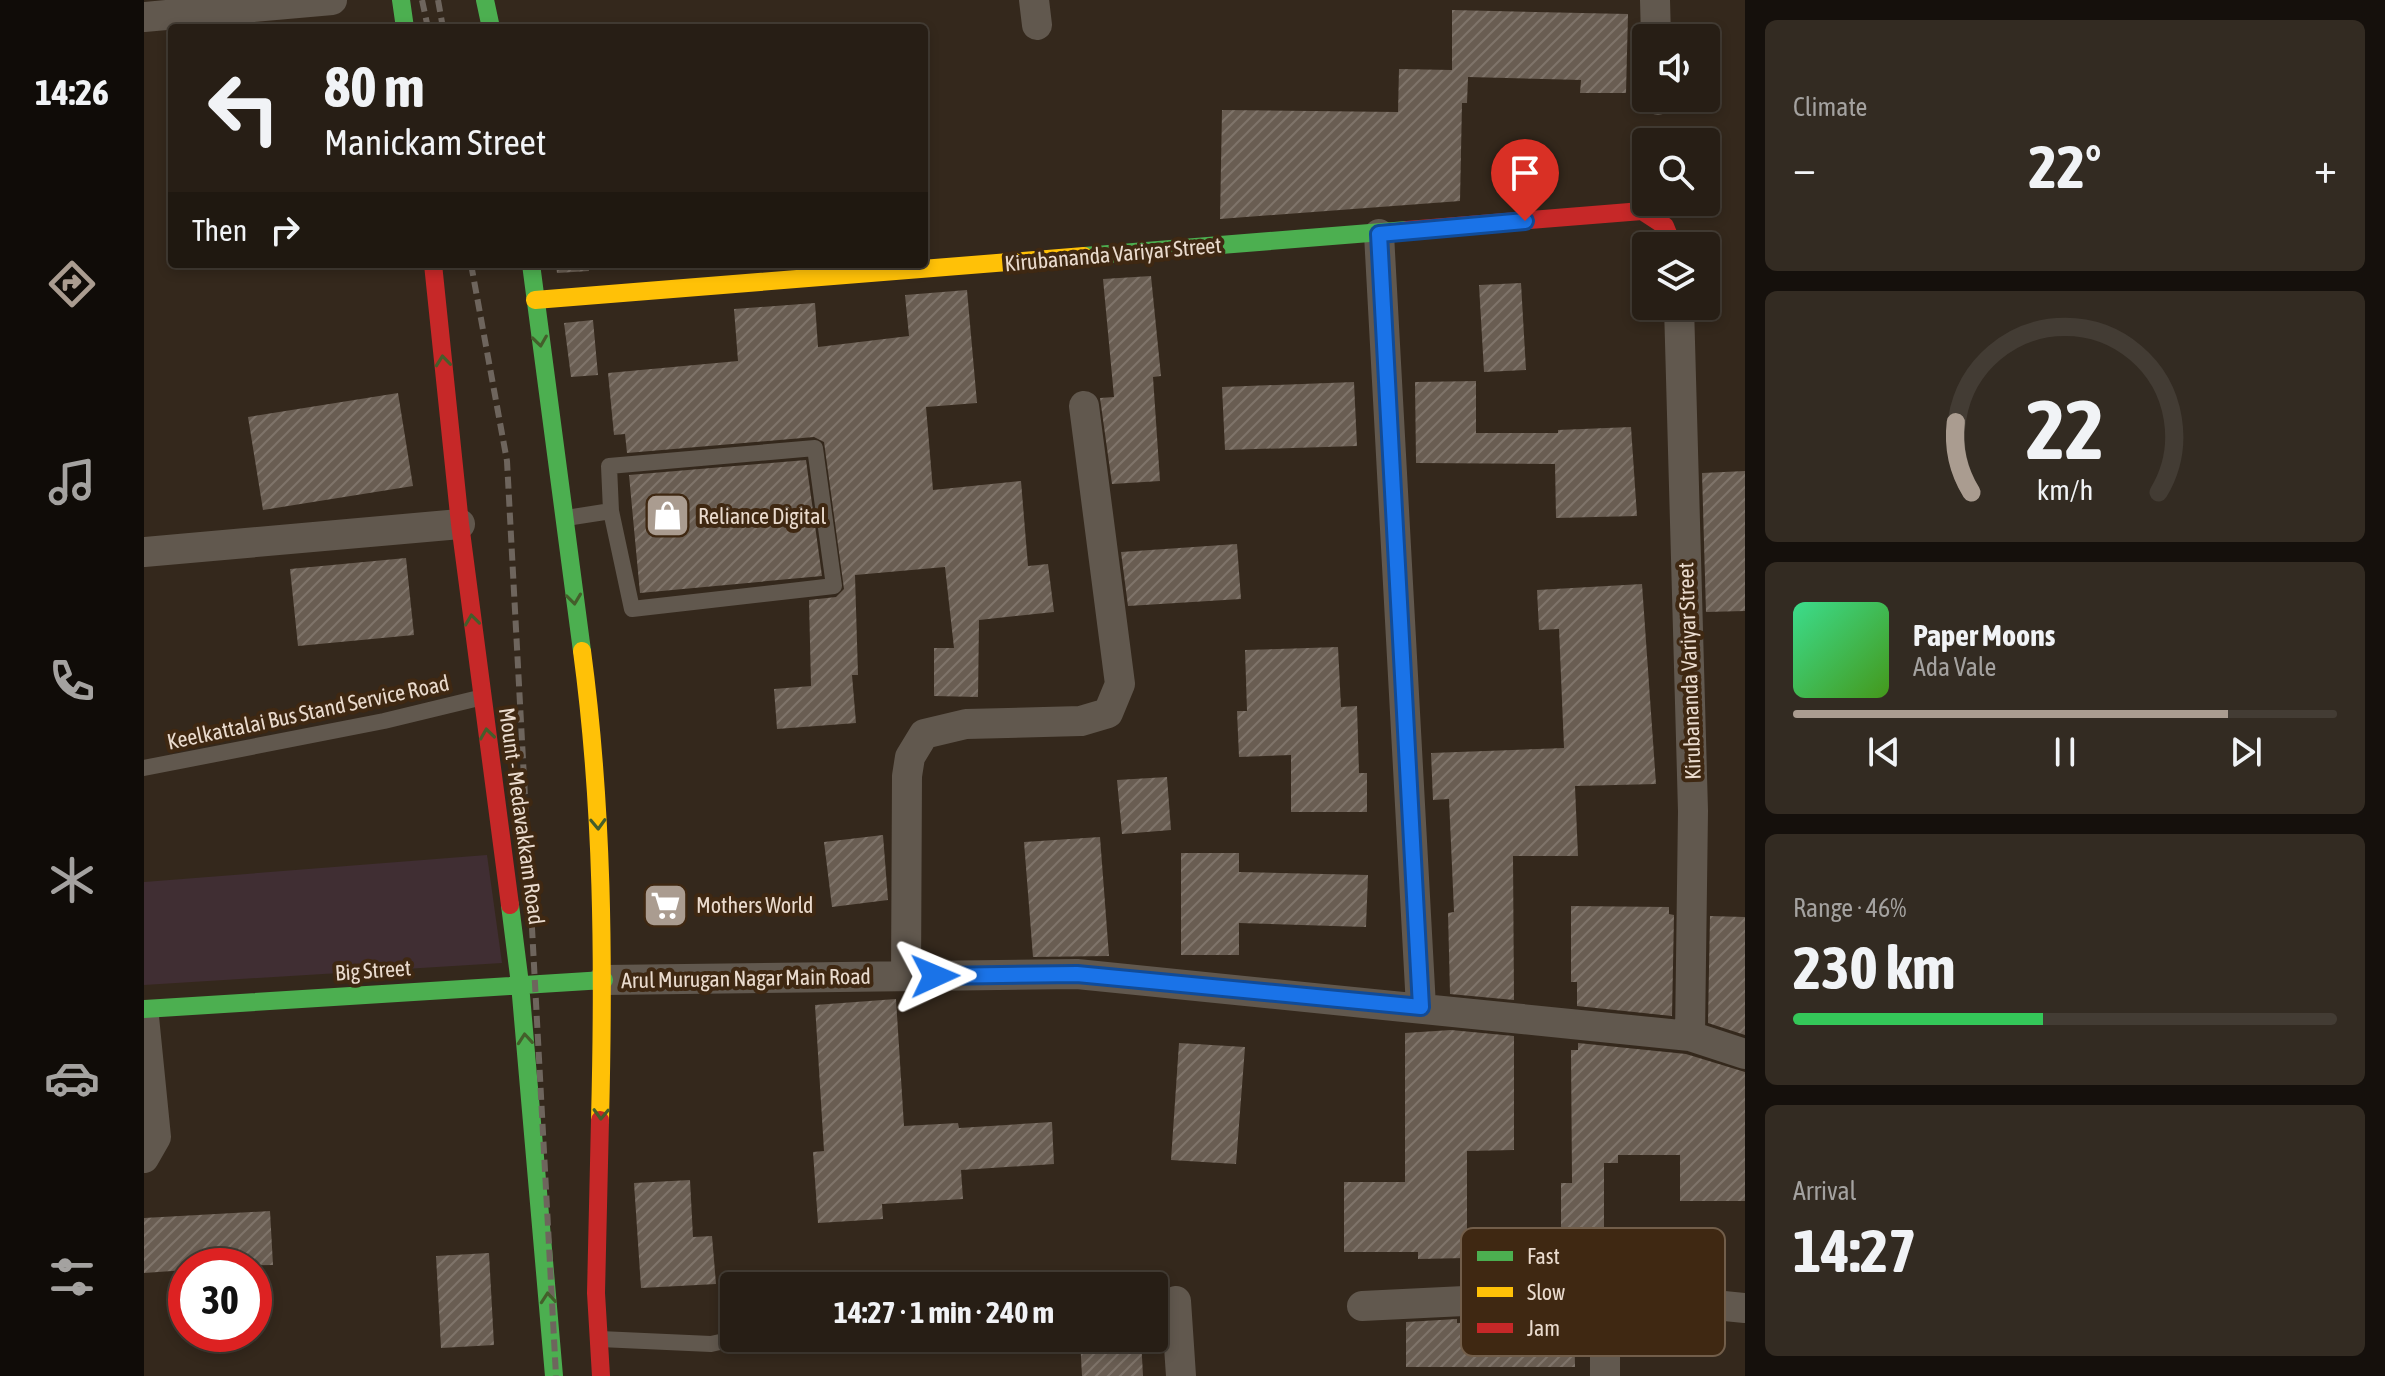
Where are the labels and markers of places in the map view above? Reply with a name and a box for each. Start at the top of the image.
pin [1491,139,1559,221]
shop icon: Reliance Digital [643,492,691,540]
place label: Reliance Digital [698,503,826,529]
supermarket icon: Mothers World [641,881,689,929]
place label: Mothers World [696,892,814,918]

